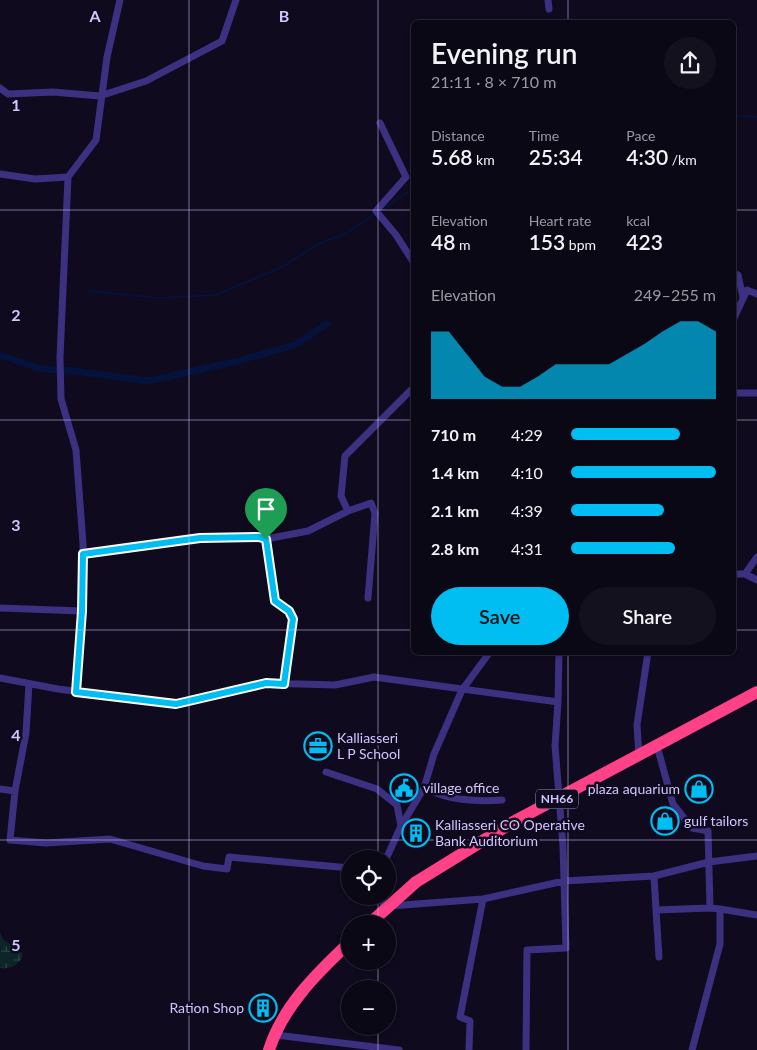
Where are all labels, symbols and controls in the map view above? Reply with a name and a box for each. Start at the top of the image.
text: A [88,6,101,25]
text: B [279,6,289,25]
text: Evening run [431,36,577,70]
button: share [664,37,716,89]
text: 21:11 · 8 × 710 m [431,72,556,91]
text: 1 [11,95,21,114]
text: Distance [431,127,485,144]
text: Time [529,127,559,144]
text: Pace [626,127,655,144]
text: 5.68 [431,144,473,169]
text: 25:34 [529,144,583,169]
text: 4:30 [626,144,668,169]
text: km [473,151,495,168]
text: /km [668,151,697,168]
text: Elevation [431,212,488,229]
text: Heart rate [529,212,591,229]
text: kcal [626,212,650,229]
text: 48 [431,229,455,254]
text: 153 [529,229,565,254]
text: 423 [626,229,663,254]
text: m [455,236,470,253]
text: bpm [565,236,596,253]
text: Elevation [431,285,496,304]
text: 249–255 m [634,285,716,304]
text: 2 [11,305,21,324]
text: 710 m [431,425,476,444]
text: 4:29 [511,425,543,444]
text: 1.4 km [431,463,479,482]
text: 4:10 [511,463,543,482]
pin [245,488,287,539]
icon: arrive [252,495,280,523]
text: 2.1 km [431,501,479,520]
text: 4:39 [511,501,543,520]
text: 3 [11,515,21,534]
text: 2.8 km [431,539,479,558]
text: 4:31 [511,539,543,558]
button: Save [431,587,569,645]
button: Share [579,587,716,645]
text: 4 [11,725,21,744]
place label: Kalliasseri L P School [337,729,400,762]
office icon: Kalliasseri L P School [303,731,333,761]
public building icon: village office [389,773,419,803]
shop icon: plaza aquarium [684,774,714,804]
place label: village office [423,779,499,796]
place label: plaza aquarium [588,780,680,797]
road number: NH66 [536,790,578,809]
shop icon: gulf tailors [650,806,680,836]
place label: gulf tailors [684,812,748,829]
place label: Kalliasseri CO Operative Bank Auditorium [435,816,585,849]
building icon: Kalliasseri CO Operative Bank Auditorium [401,818,431,848]
map controls [341,850,396,1035]
button: locate [341,850,396,905]
button: + [341,915,396,970]
text: 5 [11,935,21,954]
button: − [341,980,396,1035]
building icon: Ration Shop [248,993,278,1023]
place label: Ration Shop [169,999,244,1016]

